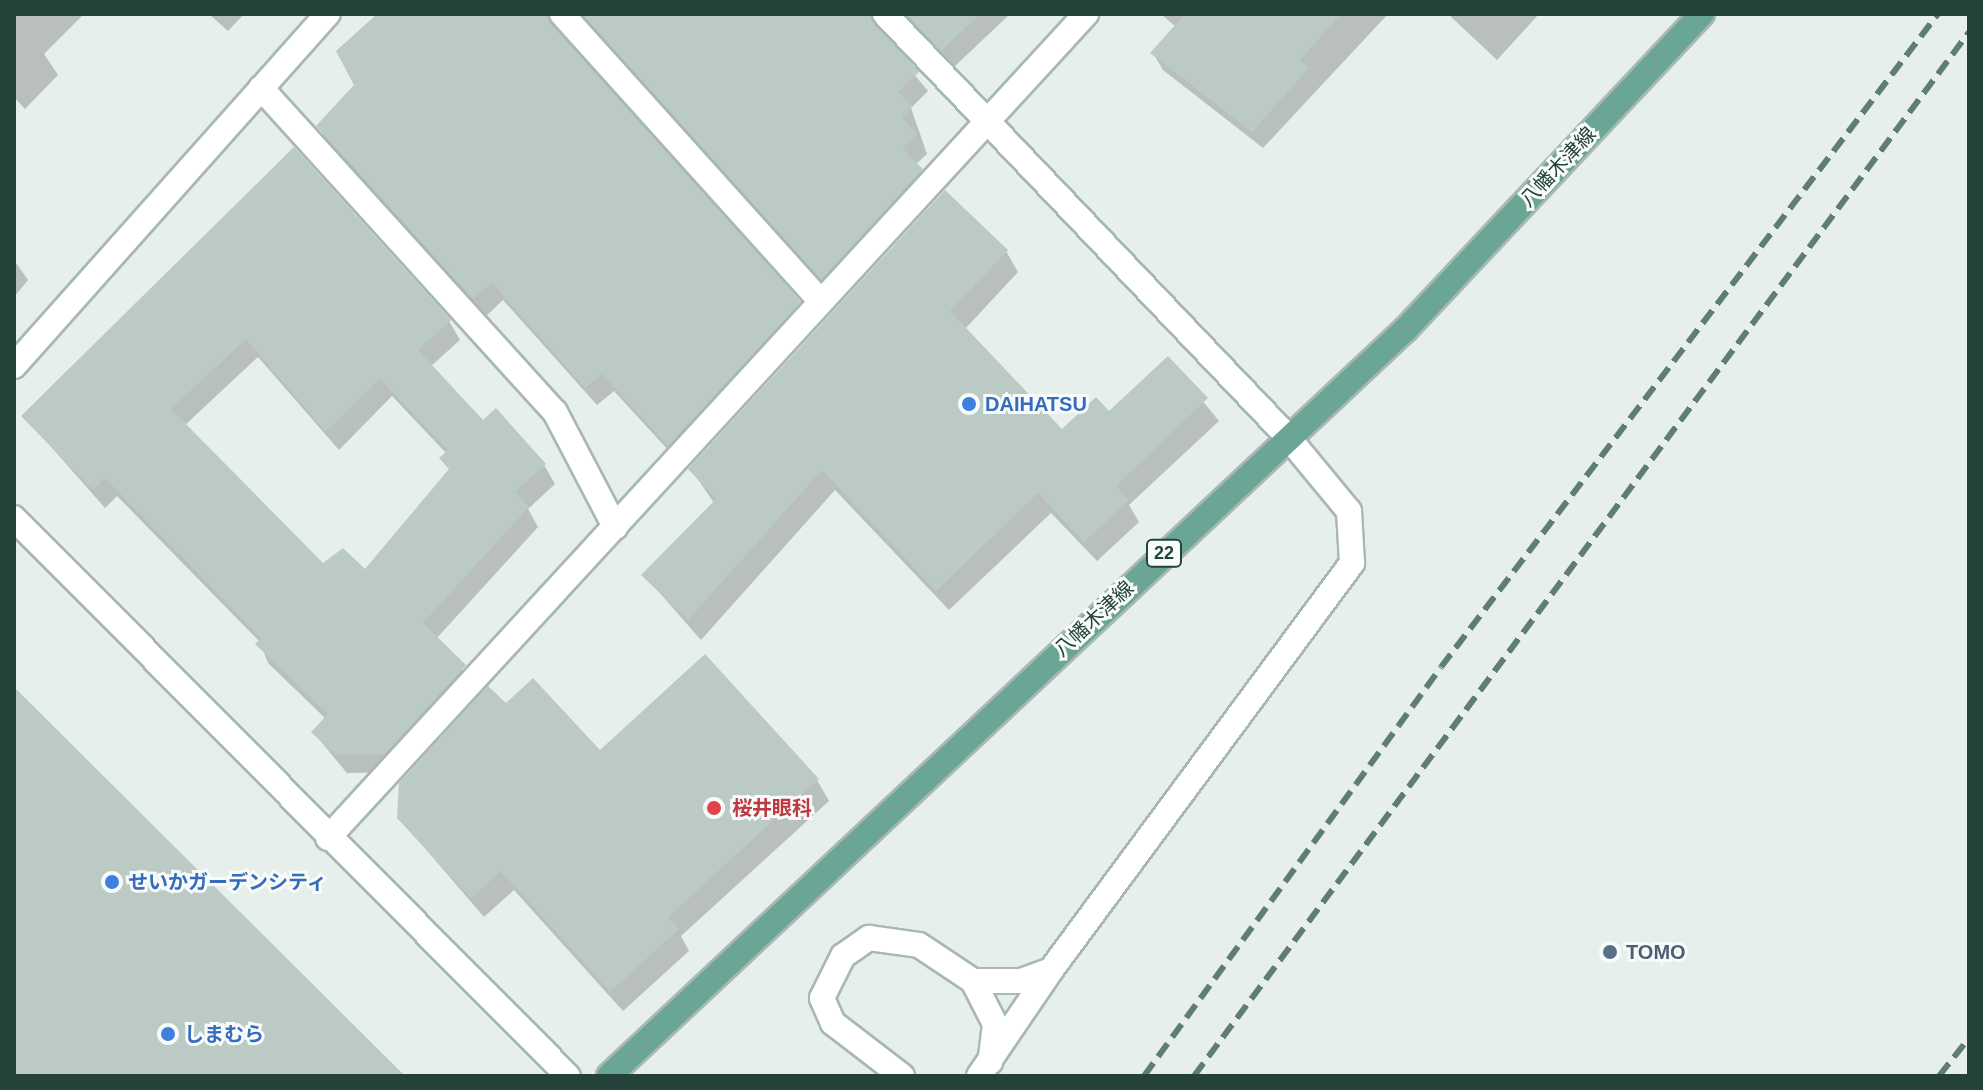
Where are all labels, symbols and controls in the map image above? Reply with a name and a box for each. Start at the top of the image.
street label: 八幡木津線 [1515,122,1601,212]
place label: DAIHATSU [985,392,1087,416]
marker: DAIHATSU [960,395,978,413]
road number: 22 [1144,539,1184,567]
street label: 八幡木津線 [1049,576,1139,662]
place label: 桜井眼科 [732,796,812,820]
marker: 桜井眼科 [703,797,725,819]
place label: せいかガーデンシティ [128,870,328,894]
marker: せいかガーデンシティ [103,873,121,891]
place label: TOMO [1626,940,1686,964]
marker: TOMO [1601,943,1619,961]
place label: しまむら [184,1022,264,1046]
marker: しまむら [159,1025,177,1043]

